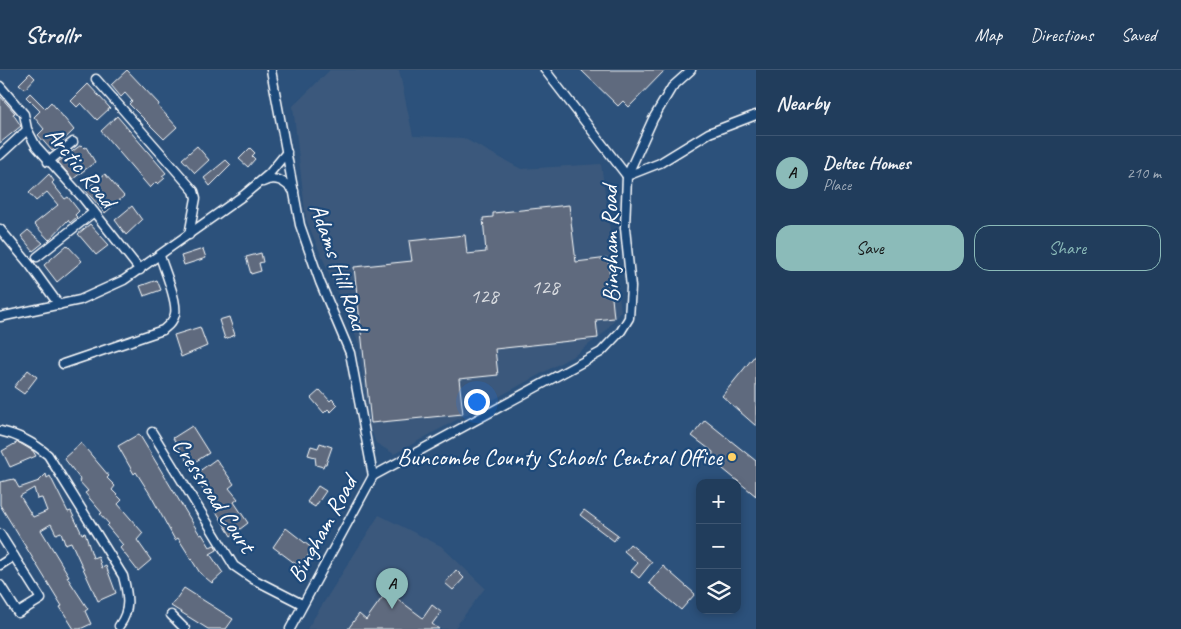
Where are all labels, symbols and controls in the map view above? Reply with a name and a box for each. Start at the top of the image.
text: Strollr [25,20,80,50]
text: Map [975,24,1002,46]
text: Directions [1030,24,1093,46]
text: Saved [1121,24,1156,46]
text: Nearby [776,90,829,116]
street label: Arctic Road [39,120,125,217]
text: Deltec Homes [823,151,910,175]
text: A [788,163,796,183]
text: 210 m [1127,163,1161,183]
text: Place [823,175,851,195]
street label: Bingham Road [594,182,626,303]
street label: Adams Hill Road [303,199,376,338]
button: Save [776,225,964,271]
button: Share [974,225,1161,271]
house number: 128 [531,274,562,300]
house number: 128 [470,283,501,309]
your location [464,389,490,415]
street label: Cressroad Court [166,432,264,560]
place label: Buncombe County Schools Central Office [397,442,724,472]
marker: Buncombe County Schools Central Office [726,451,738,463]
street label: Bingham Road [280,467,365,588]
map controls [696,479,741,614]
button: + [696,479,741,524]
button: − [696,524,741,569]
pin: A [376,568,408,609]
button: layers [696,569,741,614]

